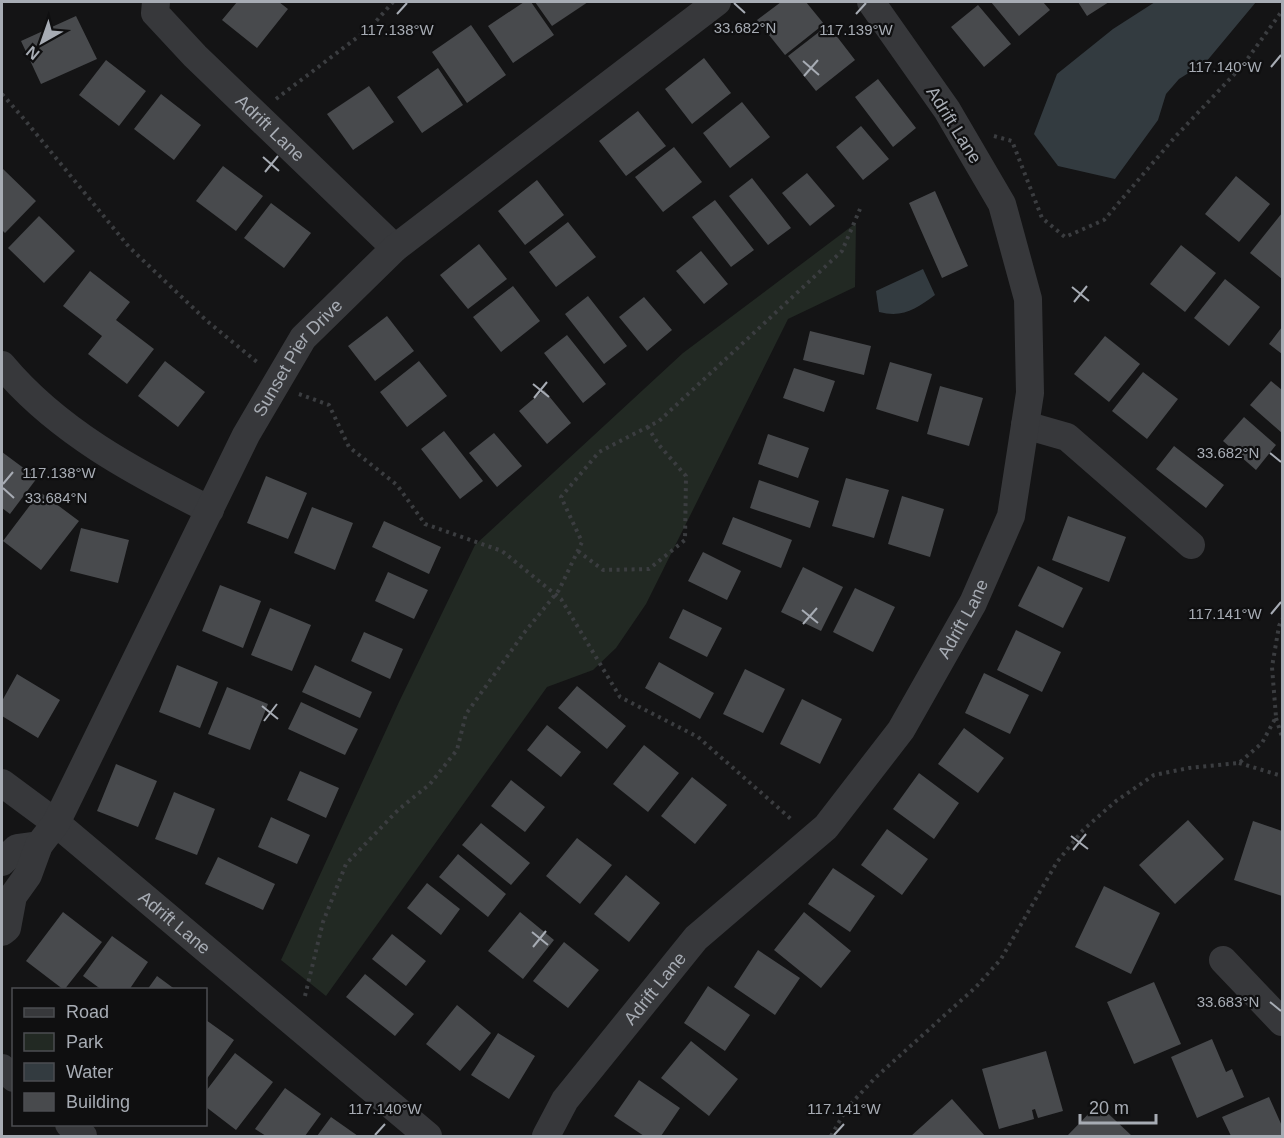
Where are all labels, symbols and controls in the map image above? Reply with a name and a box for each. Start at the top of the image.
north arrow [12,12,72,72]
text: 33.682°N [714,19,776,36]
text: 117.138°W [360,21,434,38]
text: 117.139°W [819,21,893,38]
text: N [23,43,43,63]
text: 117.140°W [1188,58,1262,75]
street label: Adrift Lane [922,83,986,167]
street label: Adrift Lane [232,91,309,166]
street label: Sunset Pier Drive [249,295,346,420]
text: 33.682°N [1197,444,1259,461]
text: 117.138°W [22,464,96,481]
text: 33.684°N [25,489,87,506]
street label: Adrift Lane [934,576,992,662]
text: 117.141°W [1188,605,1262,622]
street label: Adrift Lane [135,887,214,958]
street label: Adrift Lane [620,948,690,1029]
legend [12,988,207,1126]
text: 33.683°N [1197,993,1259,1010]
text: Road [66,1002,109,1022]
text: Park [66,1032,104,1052]
text: Water [66,1062,113,1082]
scale bar [1080,1087,1156,1125]
text: Building [66,1092,130,1112]
text: 20 m [1089,1098,1129,1118]
text: 117.140°W [348,1100,422,1117]
text: 117.141°W [807,1100,881,1117]

